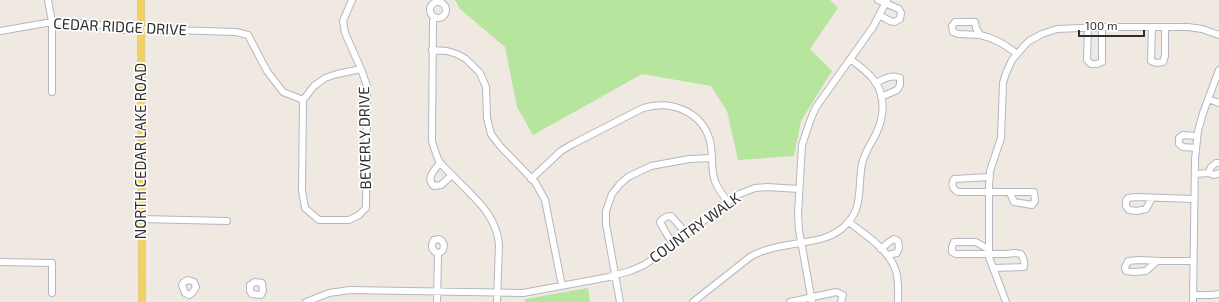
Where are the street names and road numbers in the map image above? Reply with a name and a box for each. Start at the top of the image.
street label: CEDAR RIDGE DRIVE [53,14,187,38]
street label: NORTH CEDAR LAKE ROAD [131,63,149,239]
street label: BEVERLY DRIVE [354,86,374,190]
street label: COUNTRY WALK [645,188,743,266]

